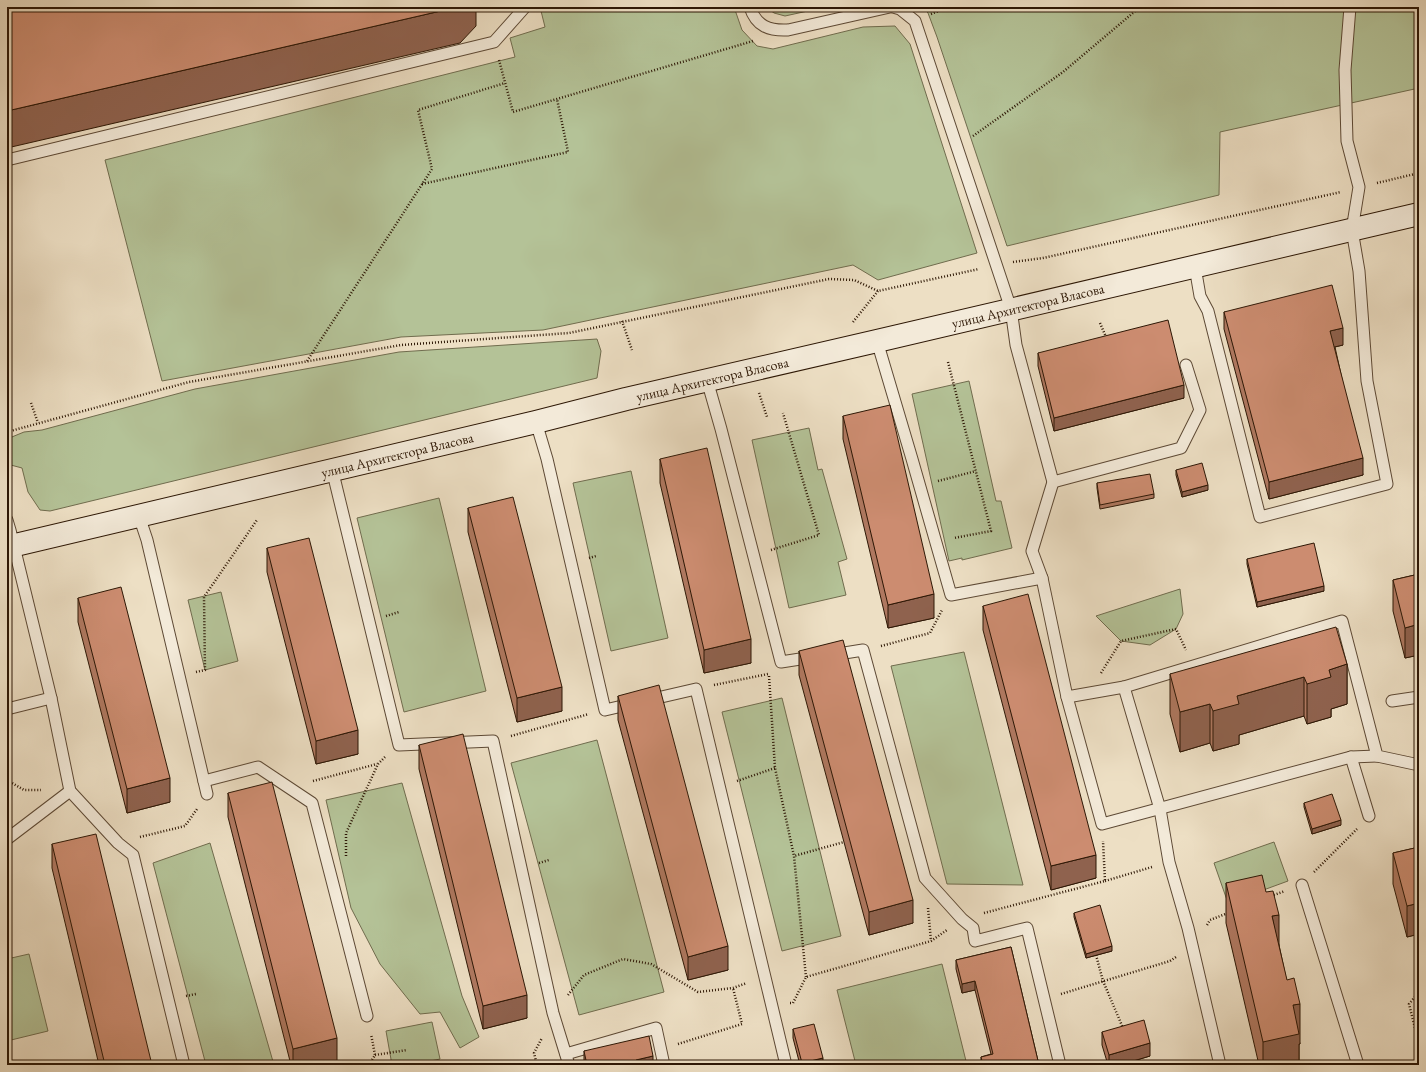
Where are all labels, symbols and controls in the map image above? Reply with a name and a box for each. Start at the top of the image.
street label: улица Архитектора Власова [950,279,1106,332]
street label: улица Архитектора Власова [634,353,791,405]
street label: улица Архитектора Власова [319,428,476,481]

